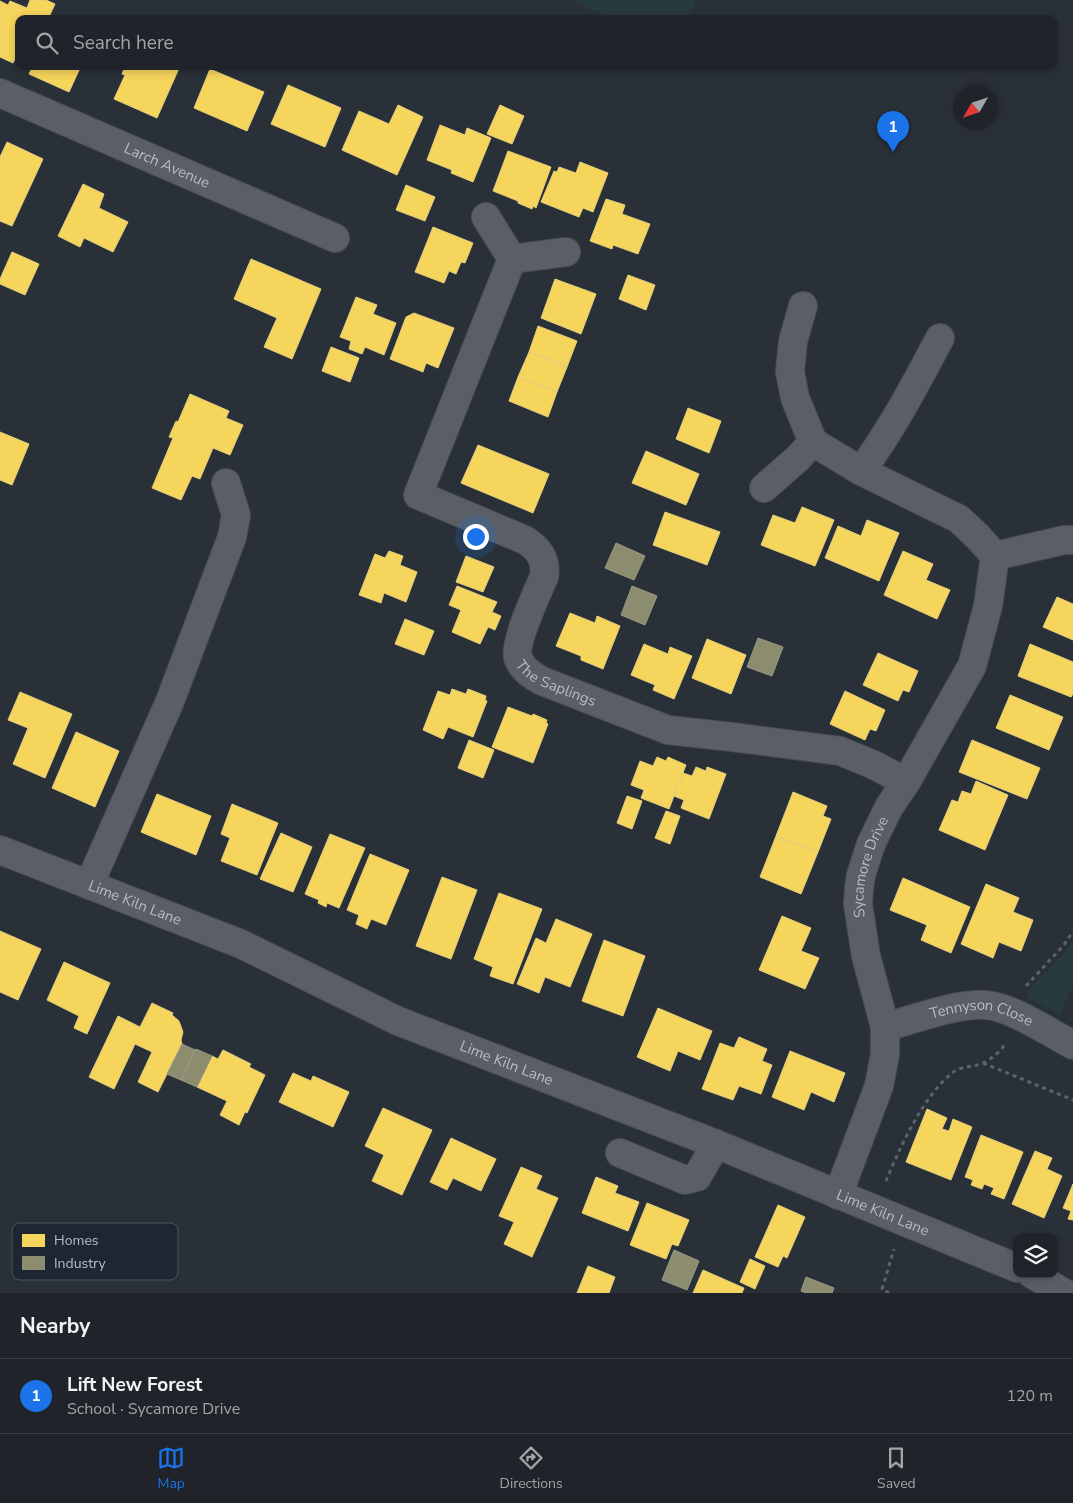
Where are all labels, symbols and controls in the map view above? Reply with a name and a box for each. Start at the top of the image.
search box [15,15,1058,70]
icon: search [33,29,61,57]
text: Search here [73,30,174,56]
north arrow [953,85,998,130]
pin: 1 [877,111,909,152]
street label: Larch Avenue [121,138,213,193]
your location [463,524,489,550]
street label: The Saplings [511,656,599,711]
street label: Sycamore Drive [848,813,893,919]
street label: Lime Kiln Lane [85,875,185,930]
street label: Tennyson Close [927,995,1037,1031]
street label: Lime Kiln Lane [457,1036,556,1090]
street label: Lime Kiln Lane [833,1185,932,1241]
legend [12,1223,178,1280]
text: Homes [54,1231,99,1250]
map controls [1013,1233,1058,1278]
button: layers [1013,1233,1058,1278]
text: Industry [54,1254,107,1273]
text: Nearby [20,1312,90,1340]
text: Lift New Forest [67,1372,202,1398]
text: 1 [31,1385,41,1407]
text: 120 m [1006,1385,1053,1407]
text: School · Sycamore Drive [67,1398,240,1420]
tab: Map [157,1444,185,1493]
tab: Directions [500,1444,563,1493]
tab: Saved [877,1444,916,1493]

